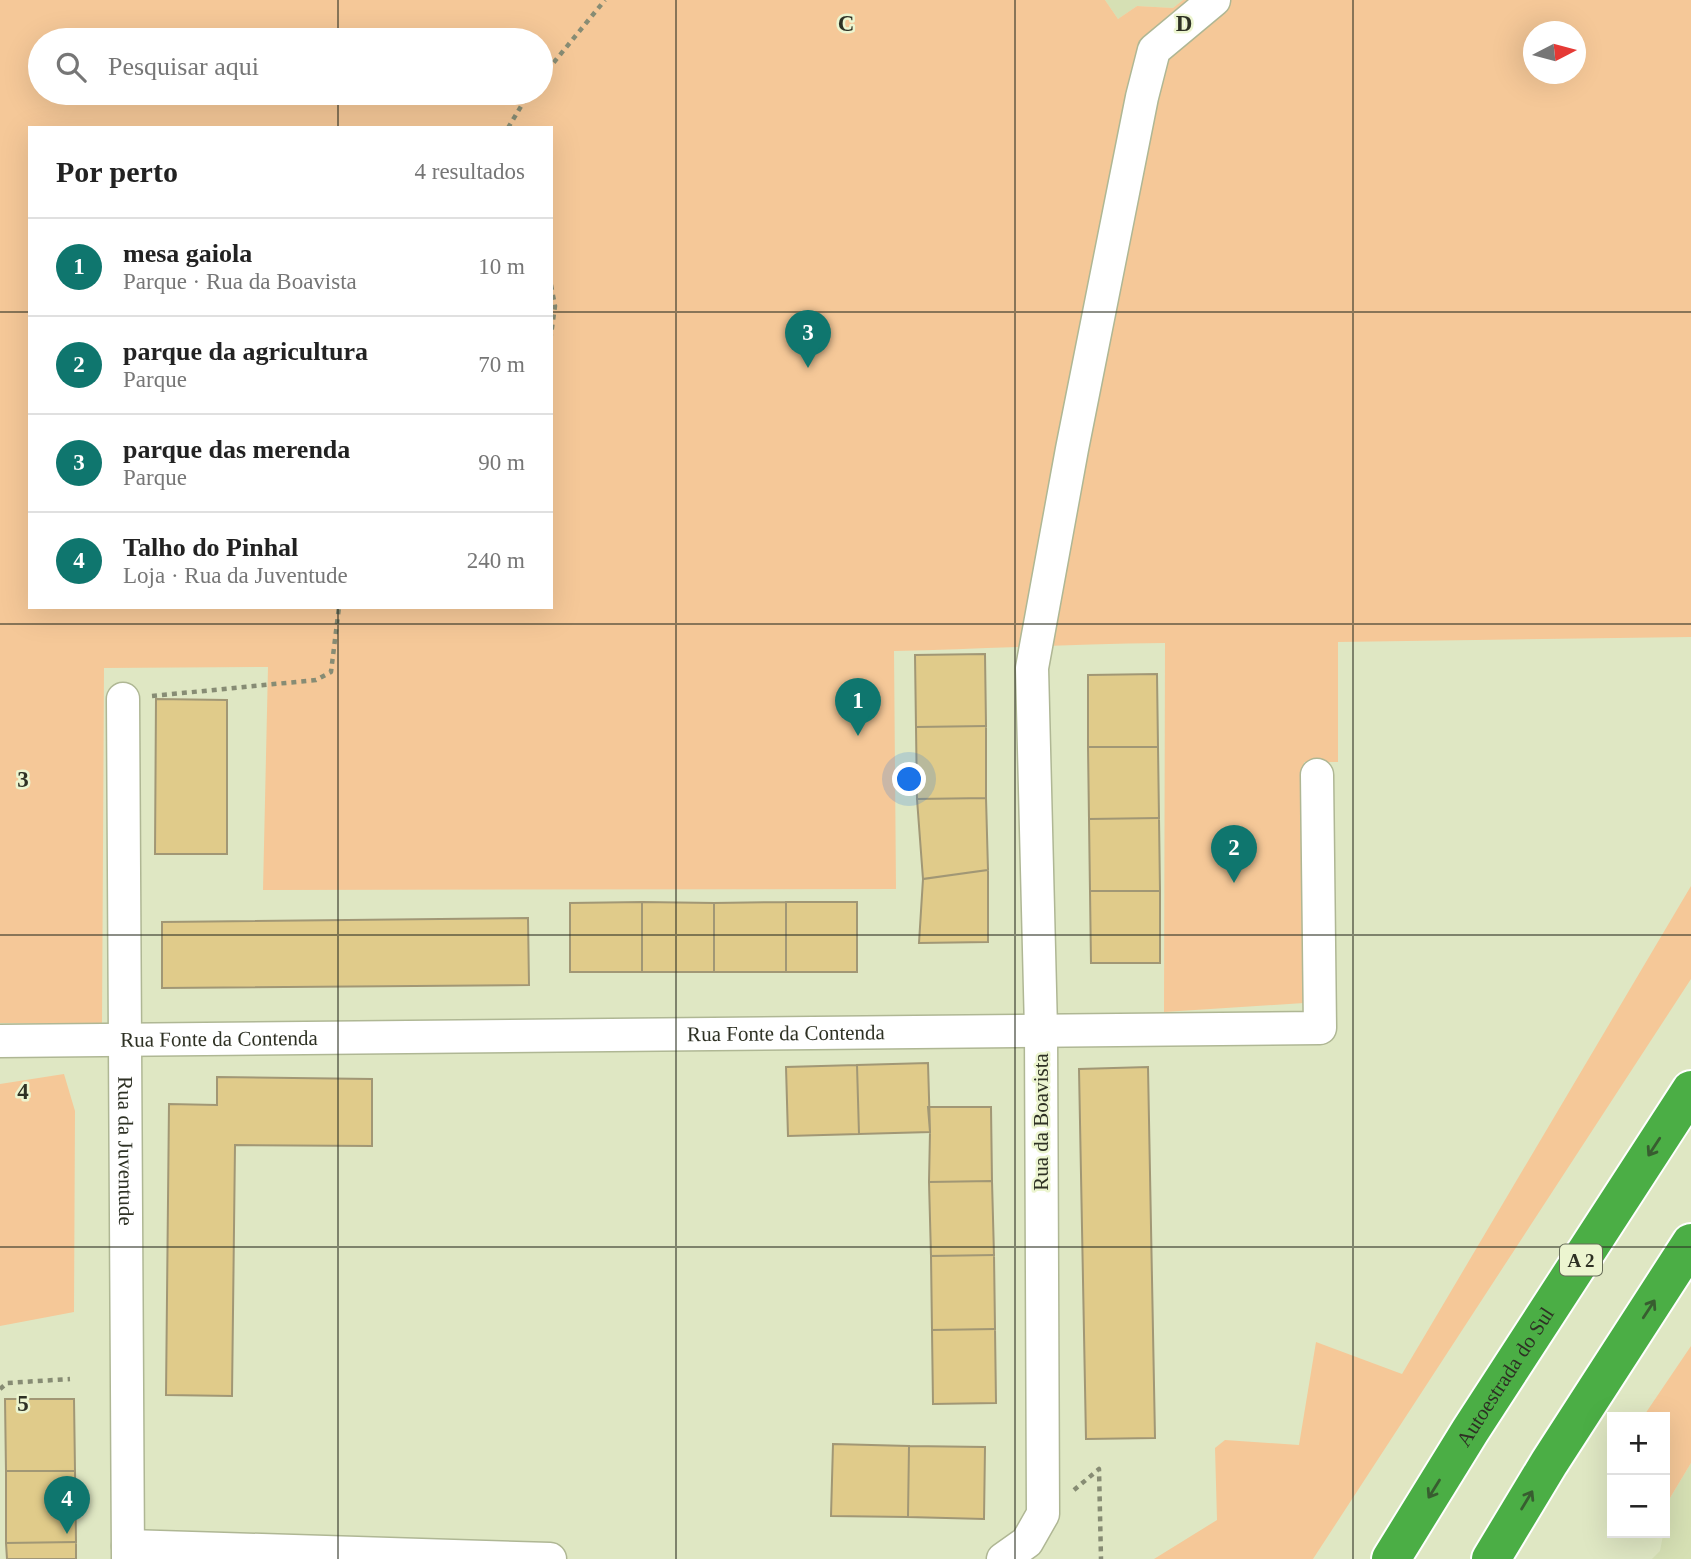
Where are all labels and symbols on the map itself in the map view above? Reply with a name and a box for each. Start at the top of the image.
text: C [838,11,854,36]
text: D [1176,11,1192,36]
north arrow [1523,21,1586,84]
pin: 3 [785,310,831,368]
pin: 1 [835,678,881,736]
your location [892,762,926,796]
text: 3 [17,767,29,792]
pin: 2 [1211,825,1257,883]
street label: Rua Fonte da Contenda [687,1020,886,1046]
street label: Rua Fonte da Contenda [120,1026,319,1052]
street label: Rua da Boavista [1029,1053,1053,1191]
street label: Rua da Juventude [113,1076,138,1226]
text: 4 [17,1079,29,1104]
one-way arrow [1647,1137,1661,1157]
road number: A 2 [1560,1244,1602,1276]
one-way arrow [1642,1299,1656,1319]
street label: Autoestrada do Sul [1451,1303,1559,1451]
text: 5 [17,1391,29,1416]
pin: 4 [44,1476,90,1534]
one-way arrow [1427,1478,1441,1498]
one-way arrow [1520,1491,1534,1511]

